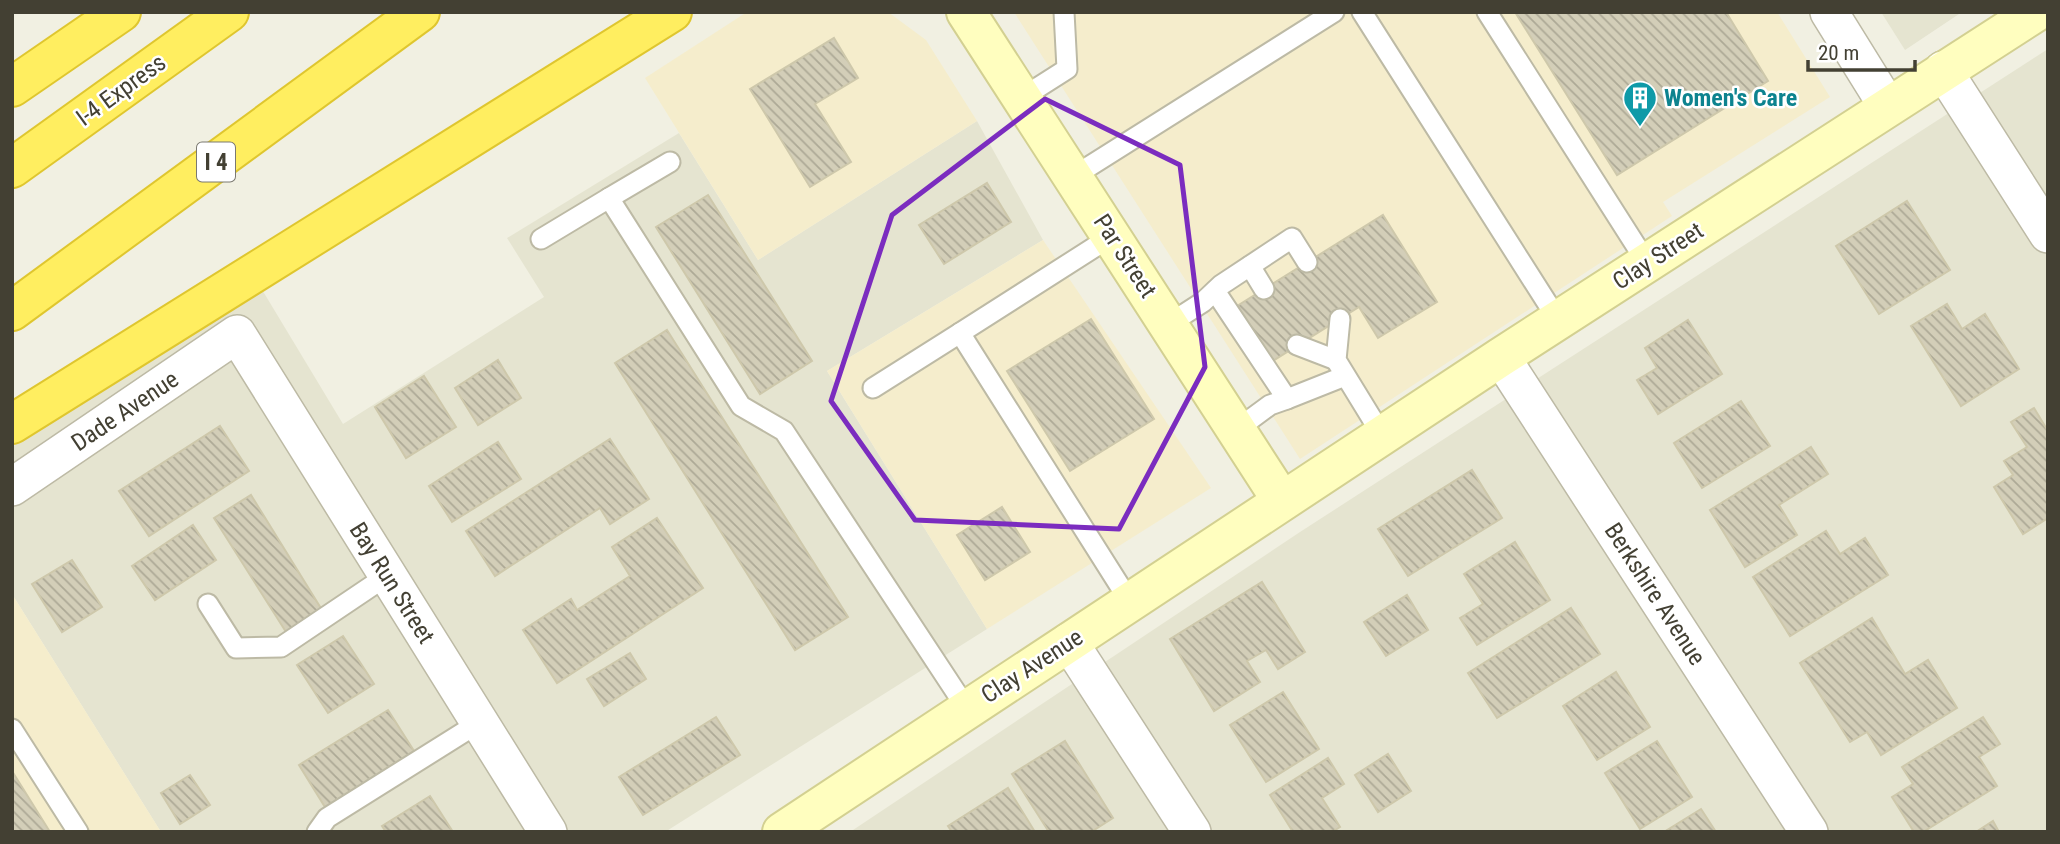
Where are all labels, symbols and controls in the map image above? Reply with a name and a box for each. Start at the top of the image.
scale bar [1808,28,1915,72]
text: 20 m [1818,41,1859,65]
street label: I-4 Express [71,48,171,132]
building icon: Women's Care [1621,79,1659,128]
place label: Women's Care [1664,84,1797,112]
road number: I 4 [197,142,235,182]
street label: Par Street [1088,209,1162,303]
street label: Clay Street [1608,216,1708,296]
street label: Dade Avenue [66,365,184,457]
street label: Bay Run Street [344,517,440,649]
street label: Berkshire Avenue [1599,518,1711,670]
street label: Clay Avenue [976,623,1088,709]

